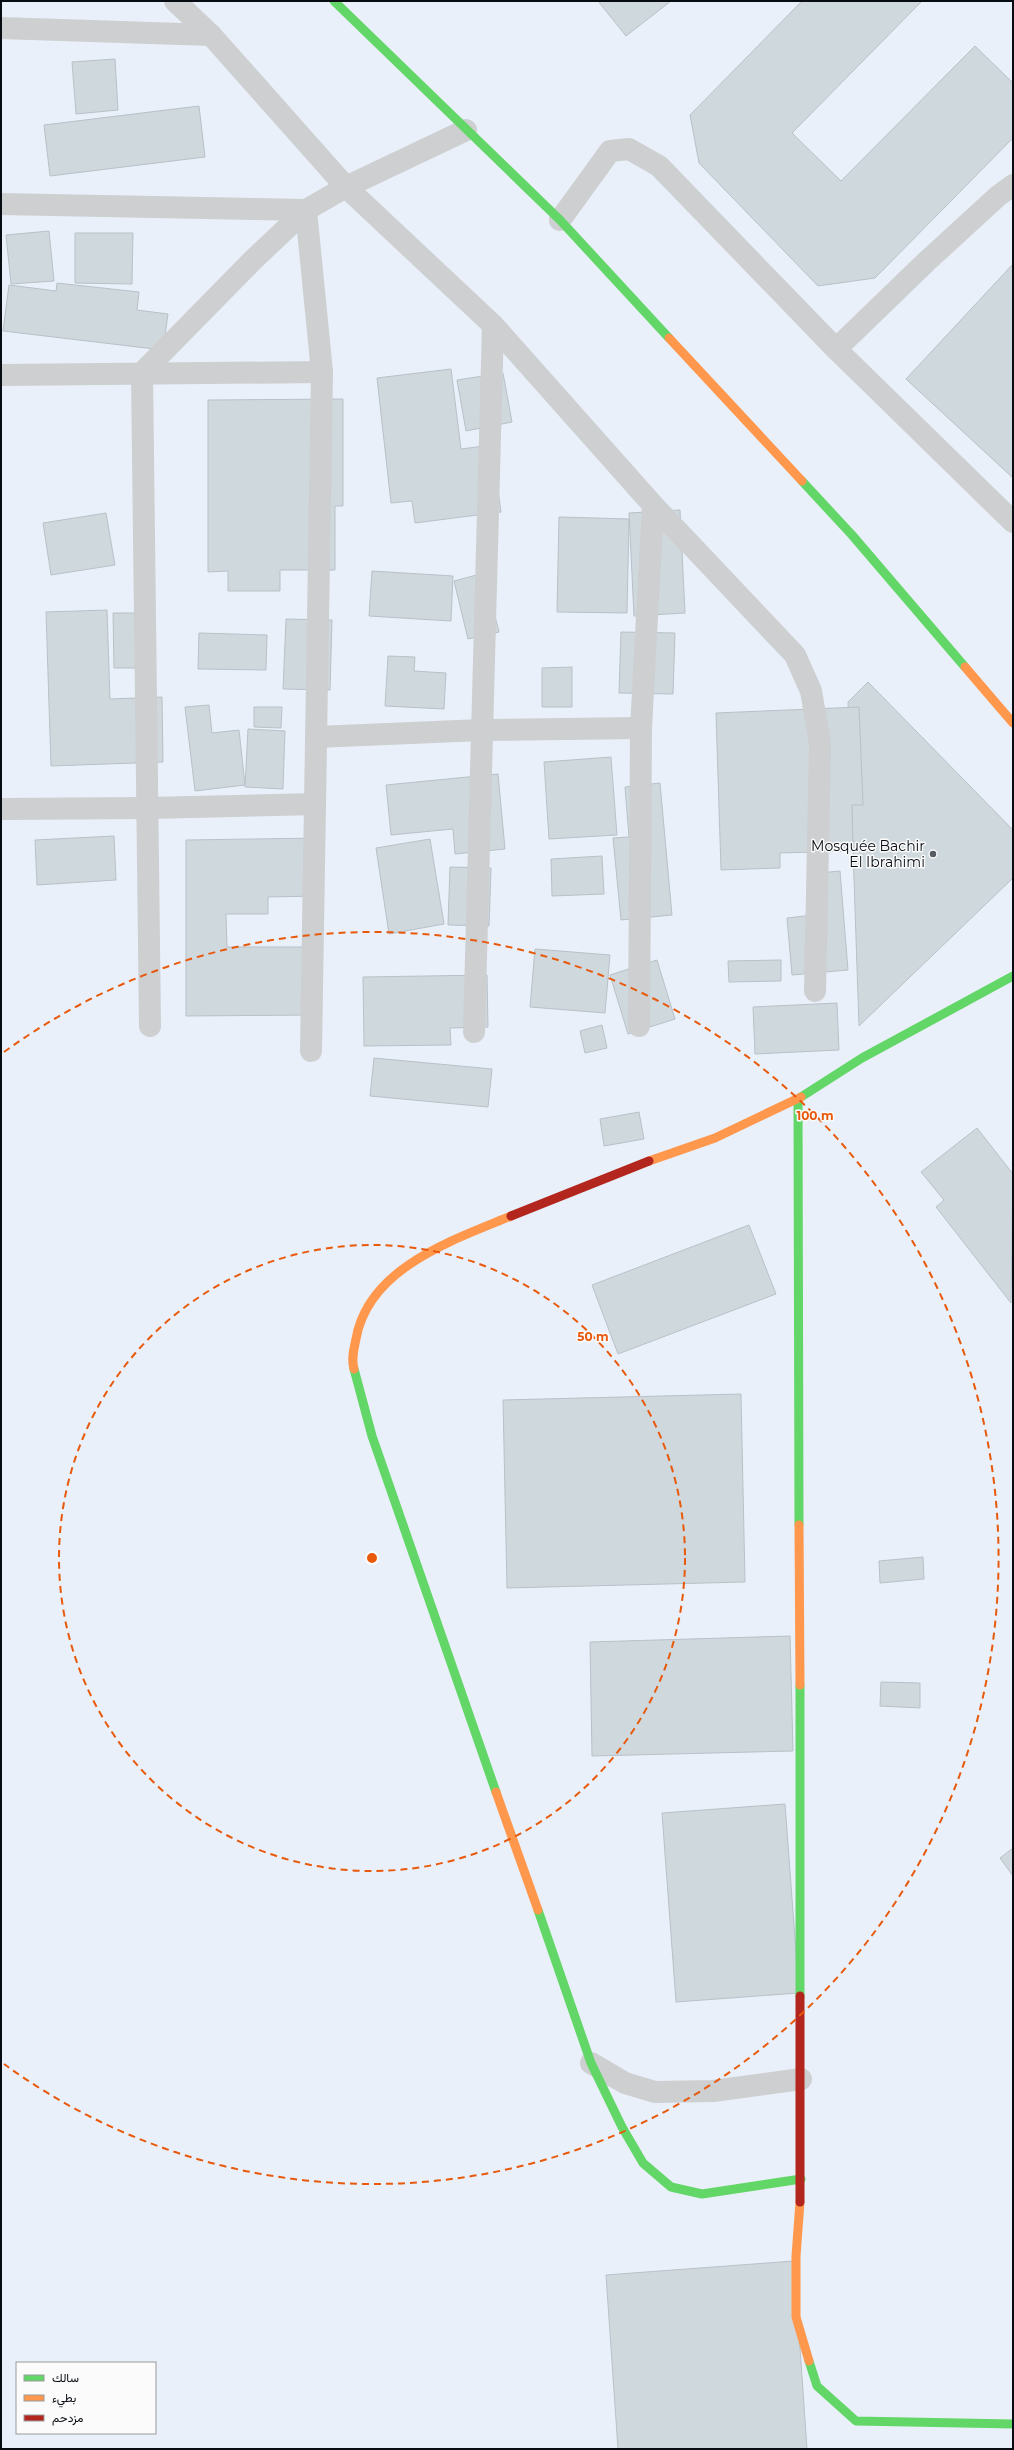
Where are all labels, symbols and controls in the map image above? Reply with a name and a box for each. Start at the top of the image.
place label: Mosquée Bachir El Ibrahimi [811,837,925,871]
marker: Mosquée Bachir El Ibrahimi [928,849,938,859]
text: 100 m [797,1108,833,1123]
text: 50 m [577,1329,609,1344]
centre of rings [365,1551,379,1565]
legend [16,2362,156,2434]
text: سالك [52,2370,79,2385]
text: بطيء [52,2390,76,2408]
text: مزدحم [52,2410,83,2426]

